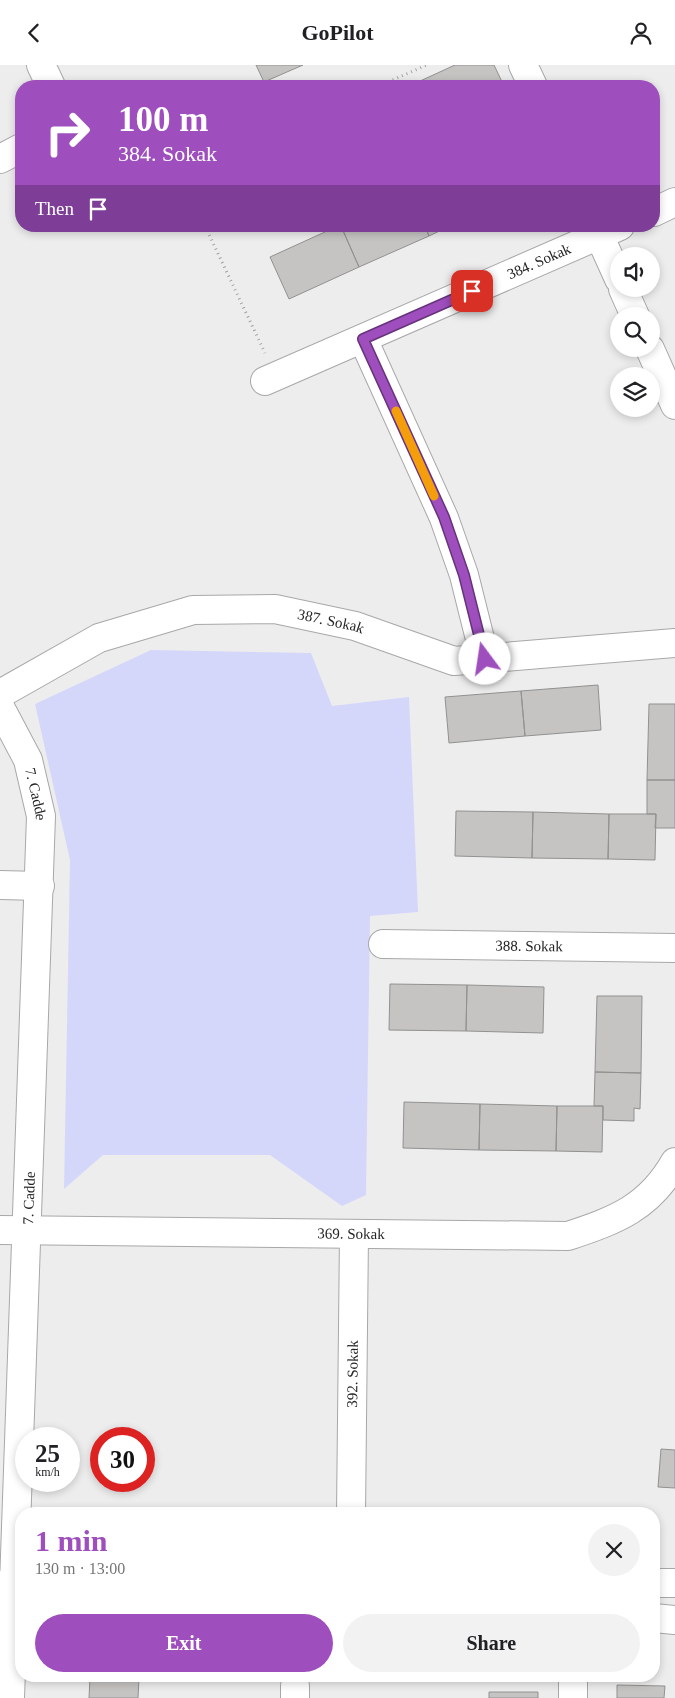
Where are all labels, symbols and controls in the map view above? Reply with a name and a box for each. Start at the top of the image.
icon: back [20,19,48,47]
icon: person [627,19,655,47]
text: GoPilot [301,20,374,45]
icon: right [35,100,100,165]
text: 100 m [118,100,208,139]
text: 384. Sokak [118,141,217,166]
icon: arrive [84,195,112,223]
text: Then [35,198,74,219]
street label: 384. Sokak [505,240,574,282]
map controls [610,247,660,417]
button: sound [610,247,660,297]
pin [451,270,493,312]
icon: arrive [458,277,486,305]
button: search [610,307,660,357]
button: layers [610,367,660,417]
street label: 387. Sokak [296,606,367,637]
position arrow [458,632,510,684]
street label: 7. Cadde [22,766,49,821]
street label: 388. Sokak [495,938,563,954]
street label: 7. Cadde [20,1171,38,1225]
street label: 369. Sokak [317,1225,385,1242]
street label: 392. Sokak [344,1340,361,1408]
speed limit sign: 30 [90,1427,155,1492]
text: 25 [35,1440,60,1467]
text: km/h [35,1465,60,1479]
text: 1 min [35,1524,108,1557]
button: close [588,1524,640,1576]
text: 130 m · 13:00 [35,1560,125,1577]
button: Exit [35,1614,333,1672]
button: Share [343,1614,640,1672]

